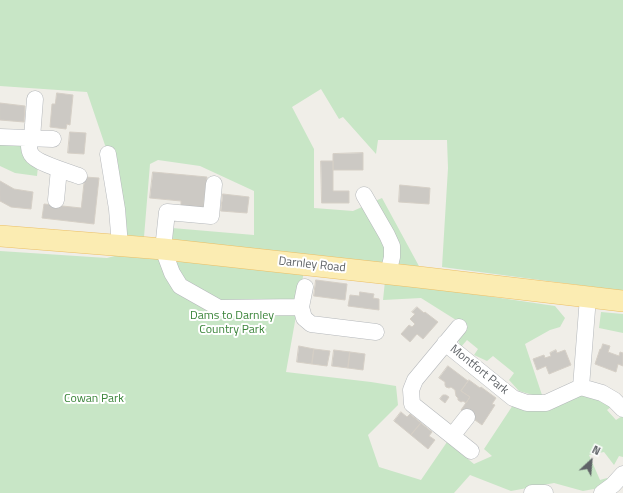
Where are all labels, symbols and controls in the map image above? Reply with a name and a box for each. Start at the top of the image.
street label: Darnley Road [278,254,346,276]
park label: Dams to Darnley Country Park [190,309,274,337]
street label: Montfort Park [447,342,511,398]
park label: Cowan Park [64,392,124,406]
north arrow [571,441,611,481]
text: N [589,441,603,459]

